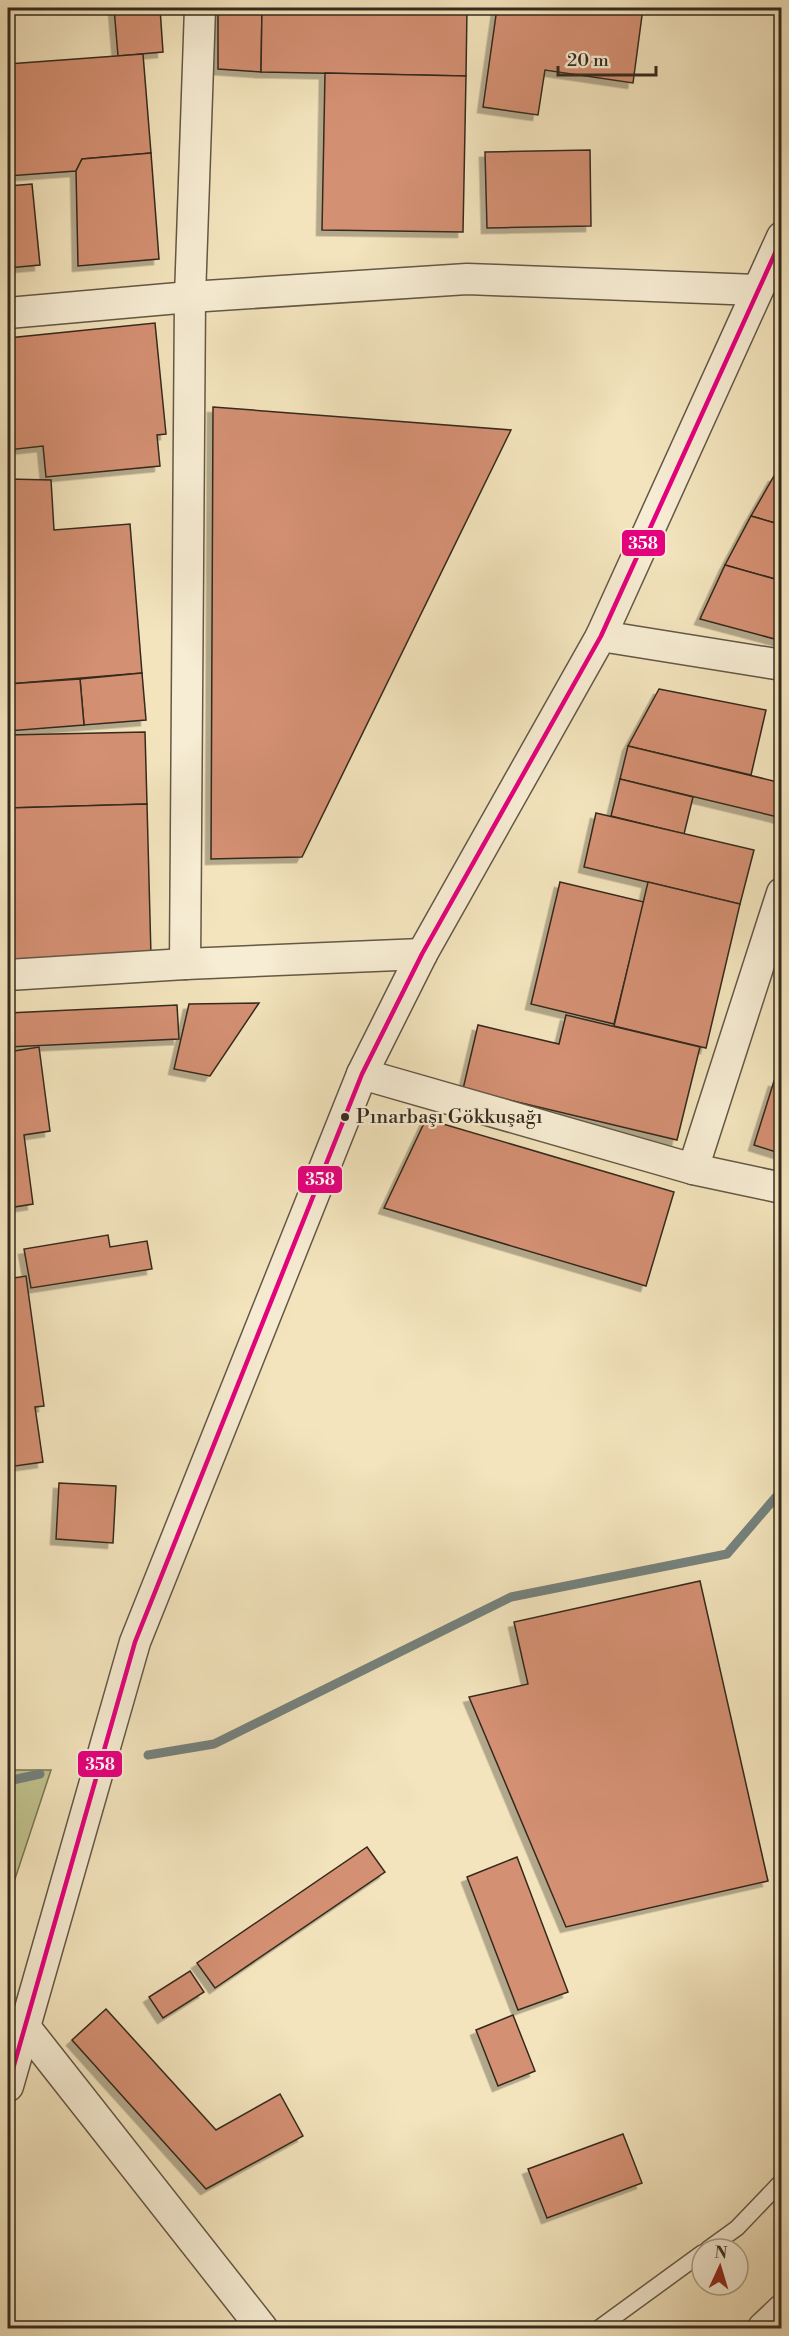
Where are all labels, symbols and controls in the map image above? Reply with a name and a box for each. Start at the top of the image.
scale bar [558,39,656,77]
text: 20 m [567,49,609,72]
line badge: 358 [621,529,666,557]
text: 358 [628,534,658,554]
place label: Pınarbaşı Gökkuşağı [356,1105,543,1130]
marker: Pınarbaşı Gökkuşağı [339,1111,351,1123]
line badge: 358 [297,1165,343,1194]
text: 358 [305,1170,335,1190]
line badge: 358 [77,1750,123,1778]
text: 358 [85,1755,115,1775]
north arrow [690,2237,750,2297]
text: N [714,2243,728,2263]

